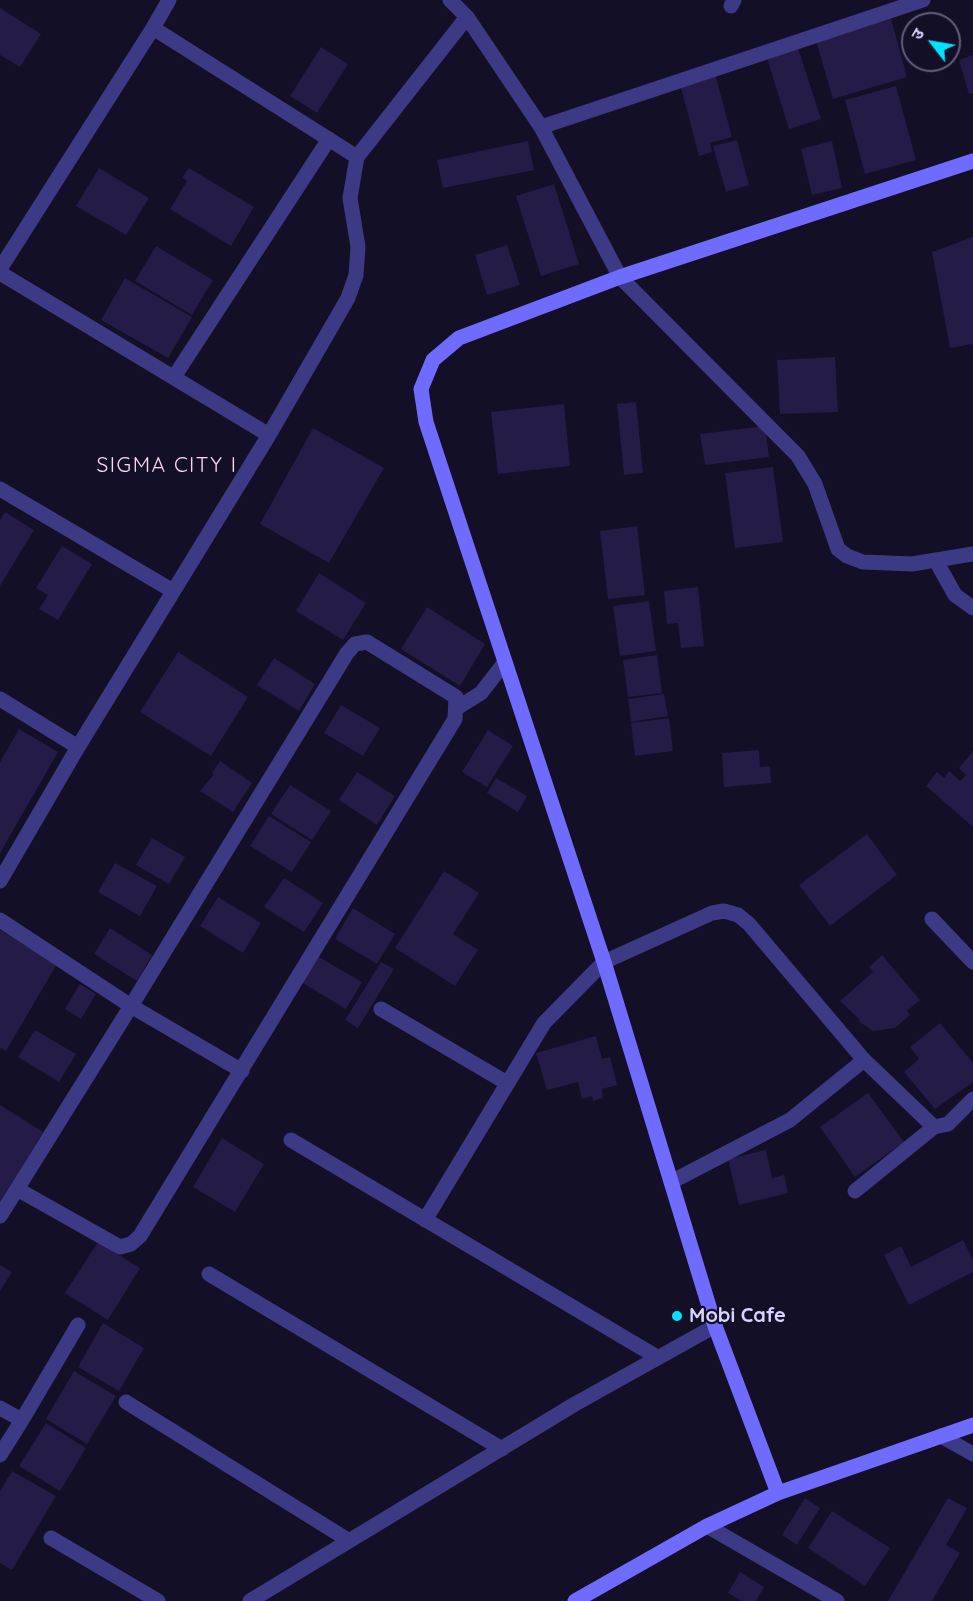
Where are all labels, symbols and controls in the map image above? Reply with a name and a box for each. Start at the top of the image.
north arrow [901,12,961,72]
text: उ [906,25,928,43]
district label: SIGMA CITY I [97,453,237,479]
place label: Mobi Cafe [689,1304,786,1328]
marker: Mobi Cafe [670,1309,684,1323]

